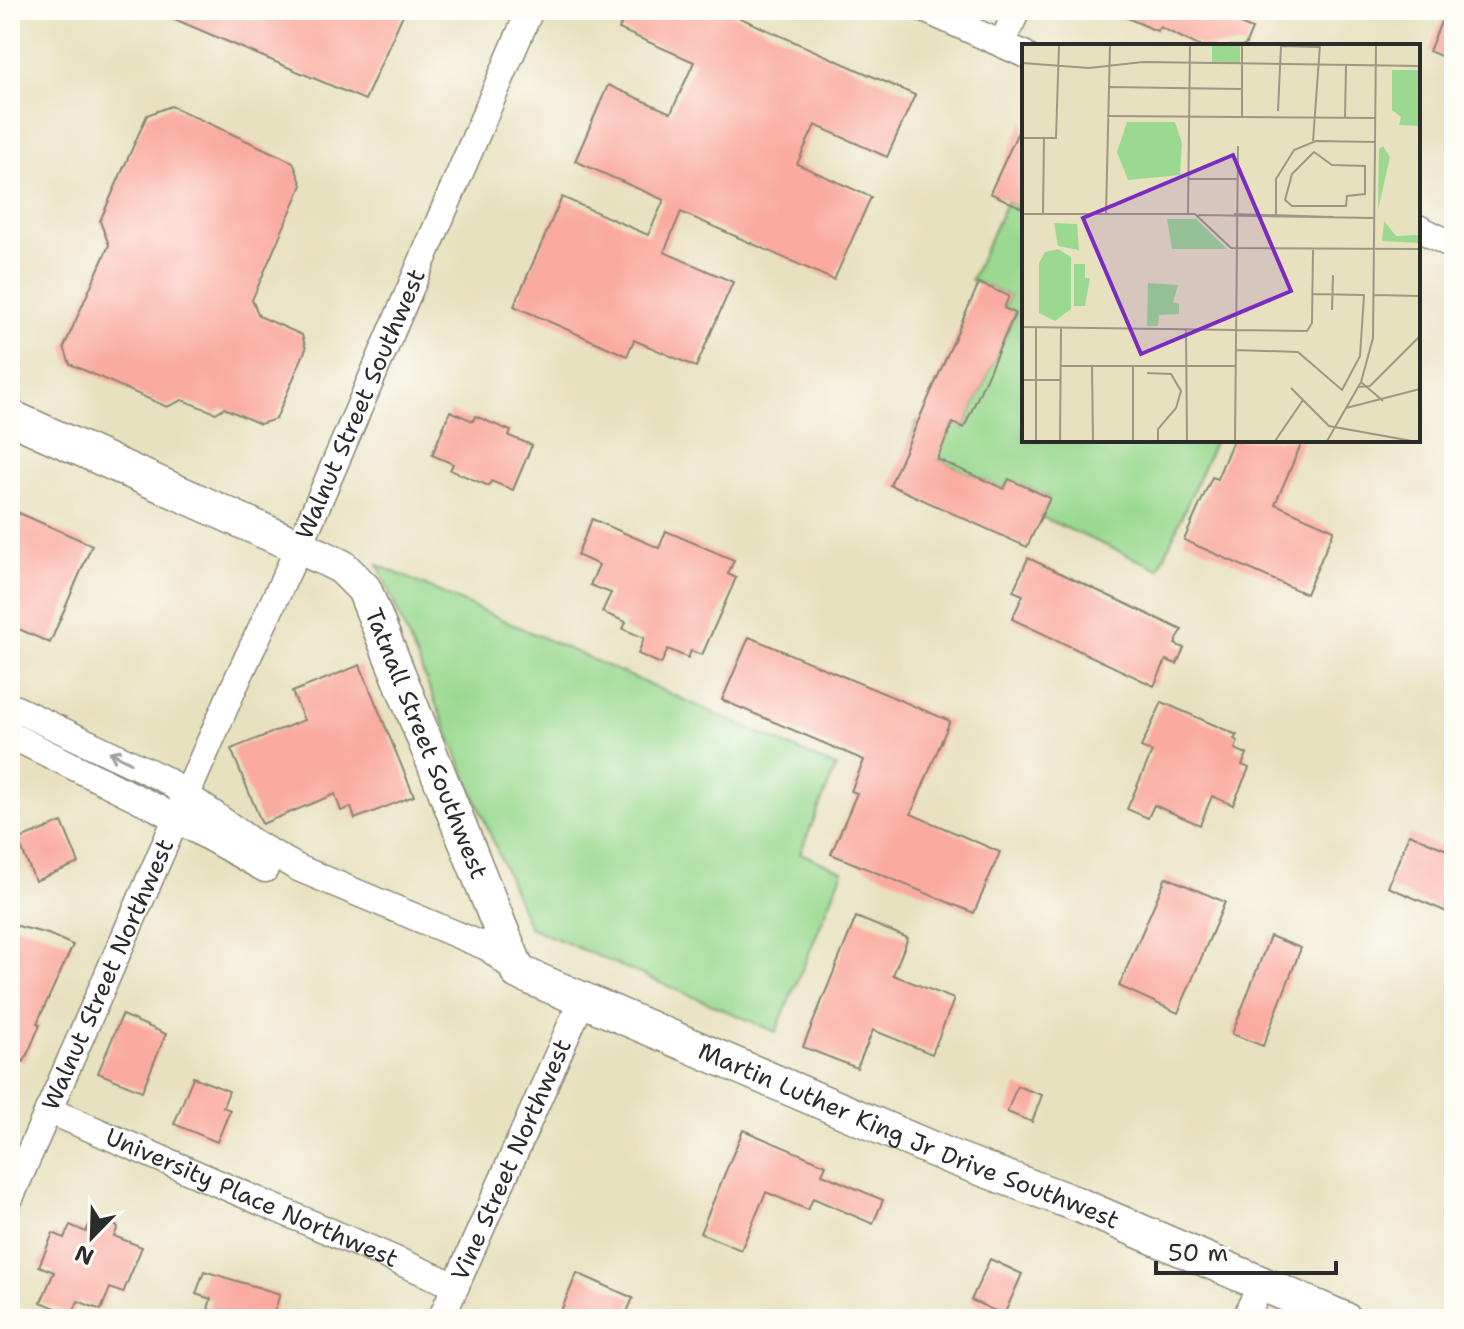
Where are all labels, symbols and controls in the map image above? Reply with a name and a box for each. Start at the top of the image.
inset map [1022,44,1420,442]
street label: Walnut Street Southwest [288,264,433,544]
street label: Tatnall Street Southwest [357,603,495,884]
one-way arrow [109,749,133,764]
street label: Walnut Street Northwest [34,834,181,1115]
street label: Vine Street Northwest [444,1034,579,1286]
street label: Martin Luther King Jr Drive Southwest [693,1035,1124,1236]
street label: University Place Northwest [101,1121,403,1275]
north arrow [52,1197,132,1277]
scale bar [1156,1225,1336,1275]
text: 50 m [1168,1237,1228,1269]
text: N [71,1238,98,1272]

